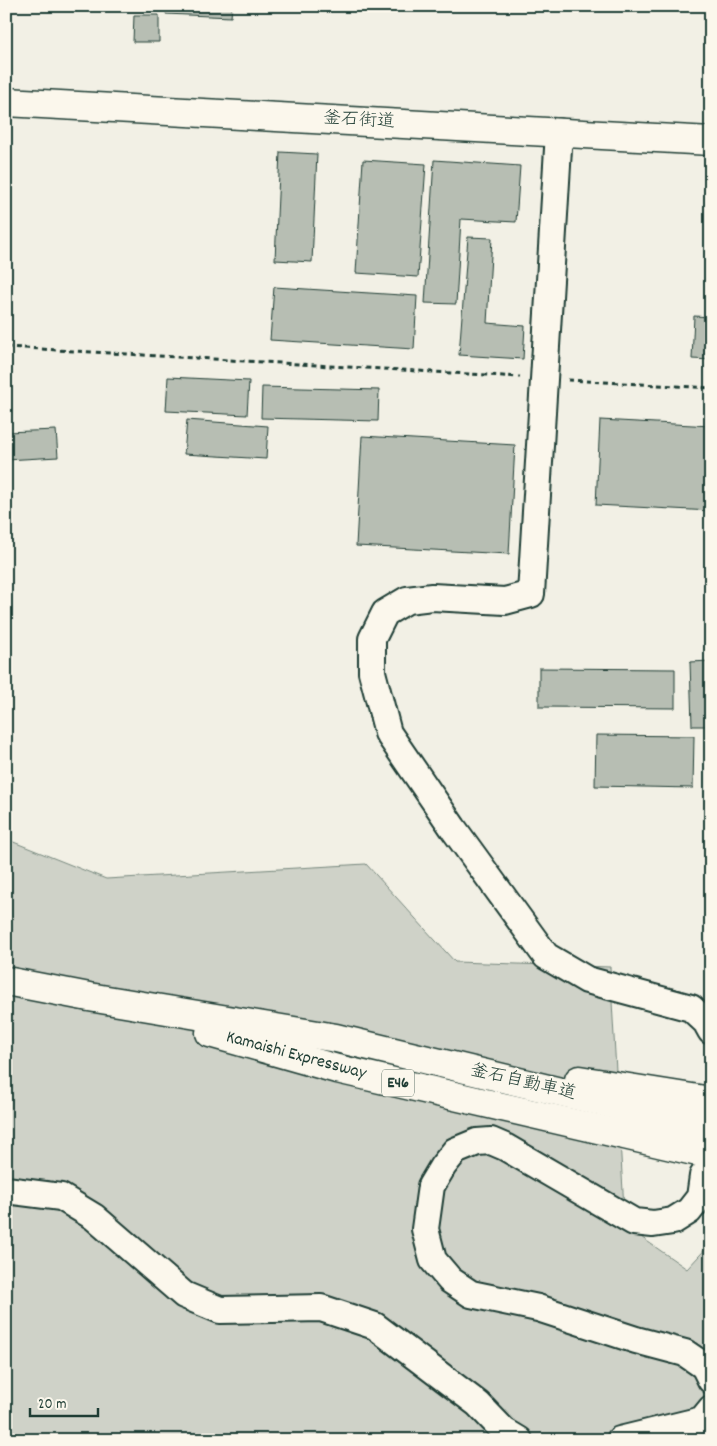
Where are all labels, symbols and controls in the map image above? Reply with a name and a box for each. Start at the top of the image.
street label: 釜石街道 [322,107,396,135]
street label: Kamaishi Expressway [223,1025,370,1087]
street label: 釜石自動車道 [468,1059,578,1107]
road number: E46 [382,1070,414,1096]
scale bar [30,1386,98,1418]
text: 20 m [38,1394,66,1416]

